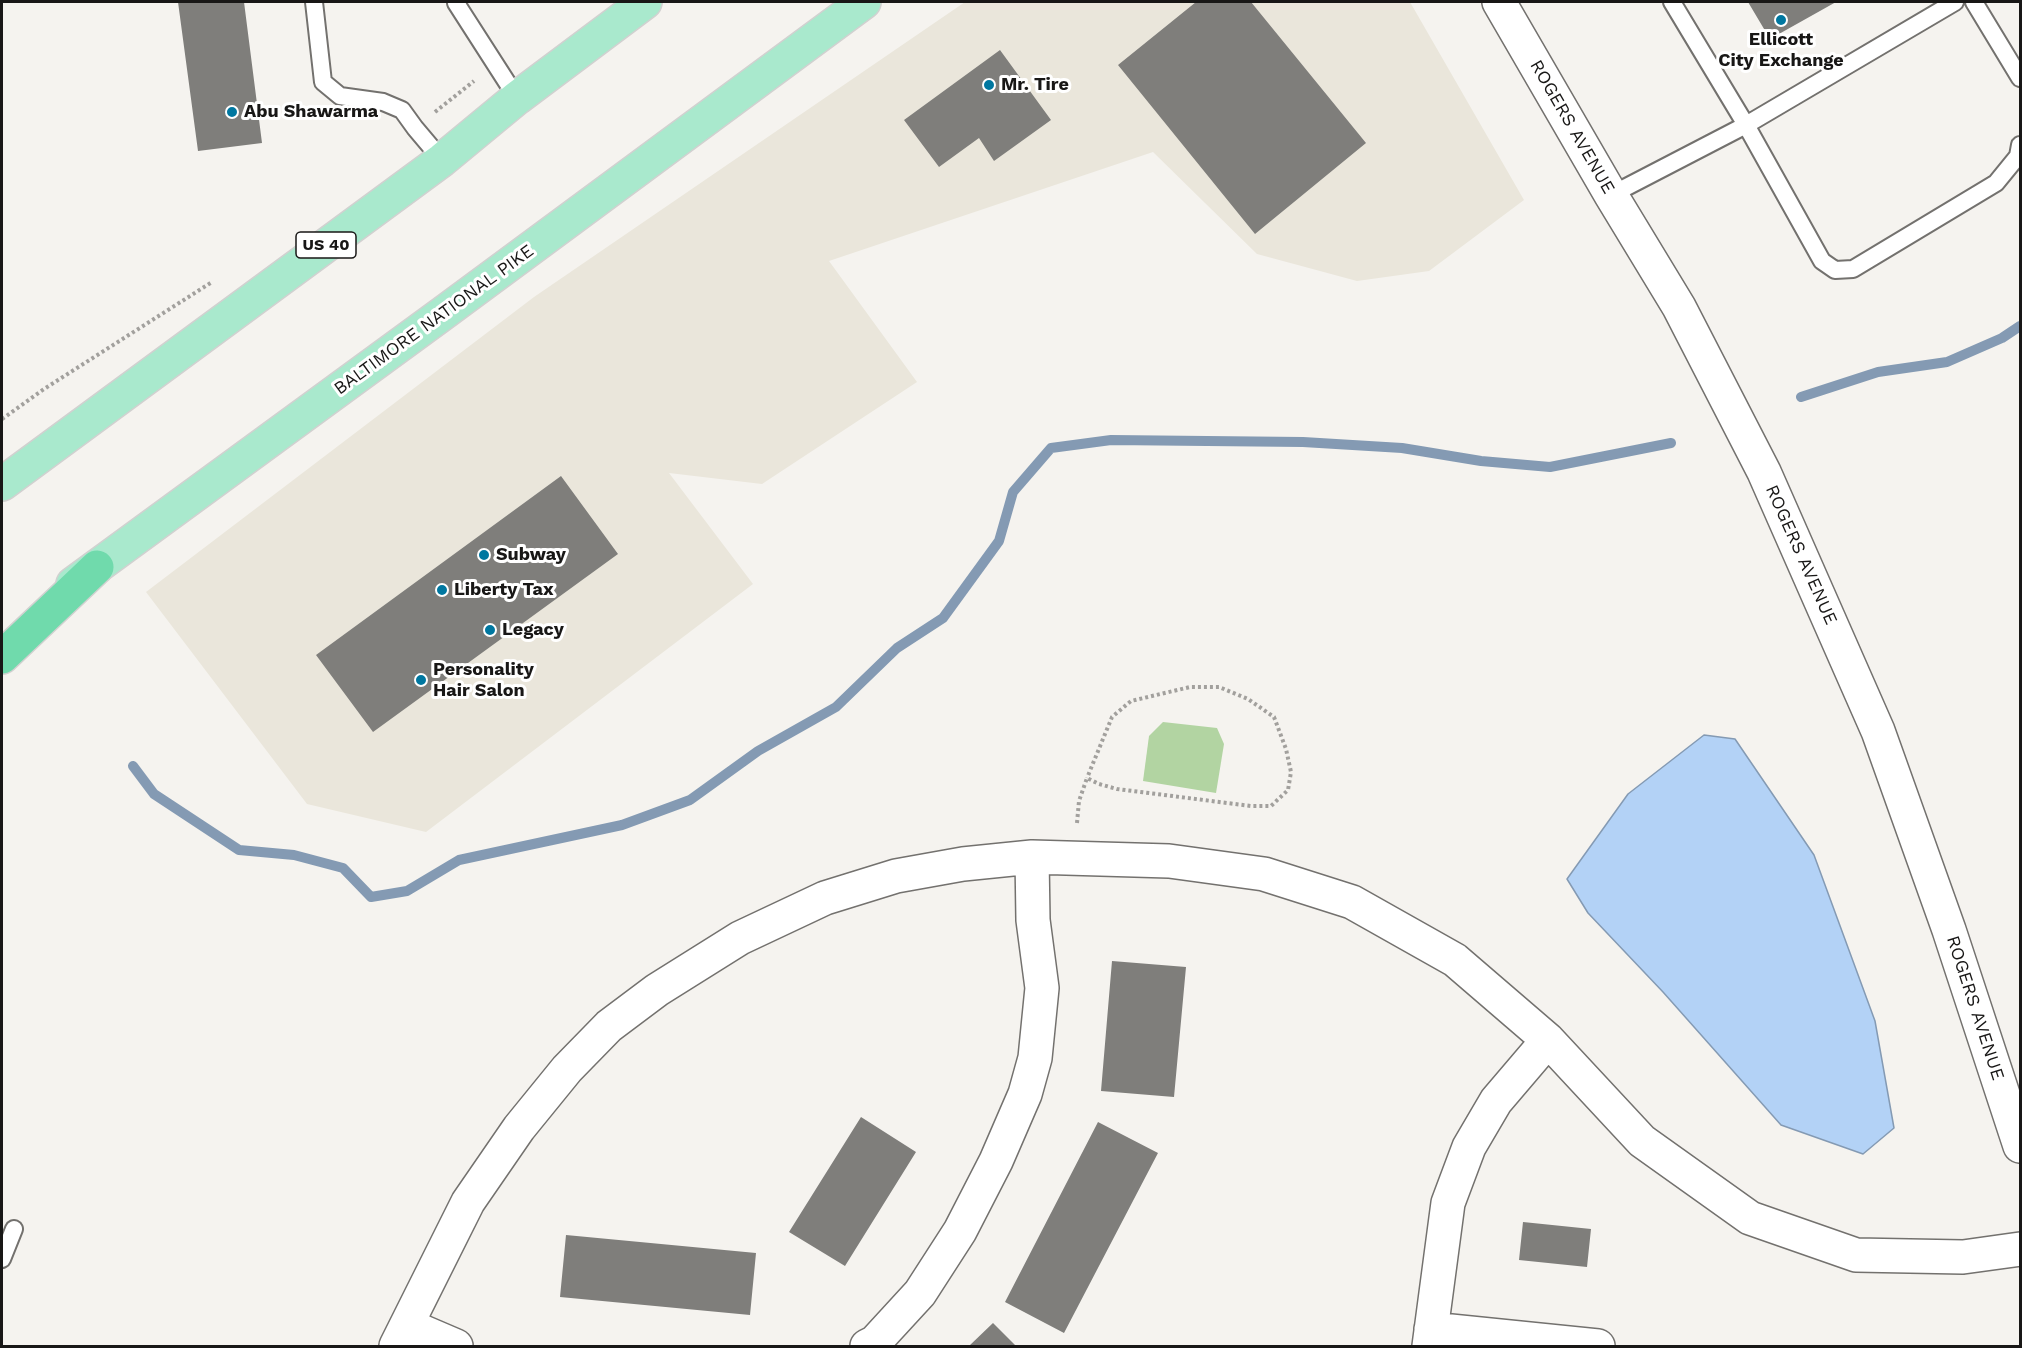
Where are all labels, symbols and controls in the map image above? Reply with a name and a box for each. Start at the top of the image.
marker: Ellicott City Exchange [1774,13,1788,27]
place label: Ellicott City Exchange [1718,29,1844,72]
street label: ROGERS AVENUE [1525,56,1619,198]
place label: Mr. Tire [1001,74,1069,96]
marker: Mr. Tire [982,78,996,92]
place label: Abu Shawarma [244,101,378,123]
marker: Abu Shawarma [225,105,239,119]
road number: US 40 [296,232,356,258]
street label: BALTIMORE NATIONAL PIKE [330,240,538,400]
street label: ROGERS AVENUE [1760,482,1842,628]
place label: Subway [496,544,566,566]
marker: Subway [477,548,491,562]
place label: Liberty Tax [454,579,554,601]
marker: Liberty Tax [435,583,449,597]
place label: Legacy [502,619,564,641]
marker: Legacy [483,623,497,637]
place label: Personality Hair Salon [433,659,534,702]
marker: Personality Hair Salon [414,673,428,687]
street label: ROGERS AVENUE [1941,933,2009,1083]

